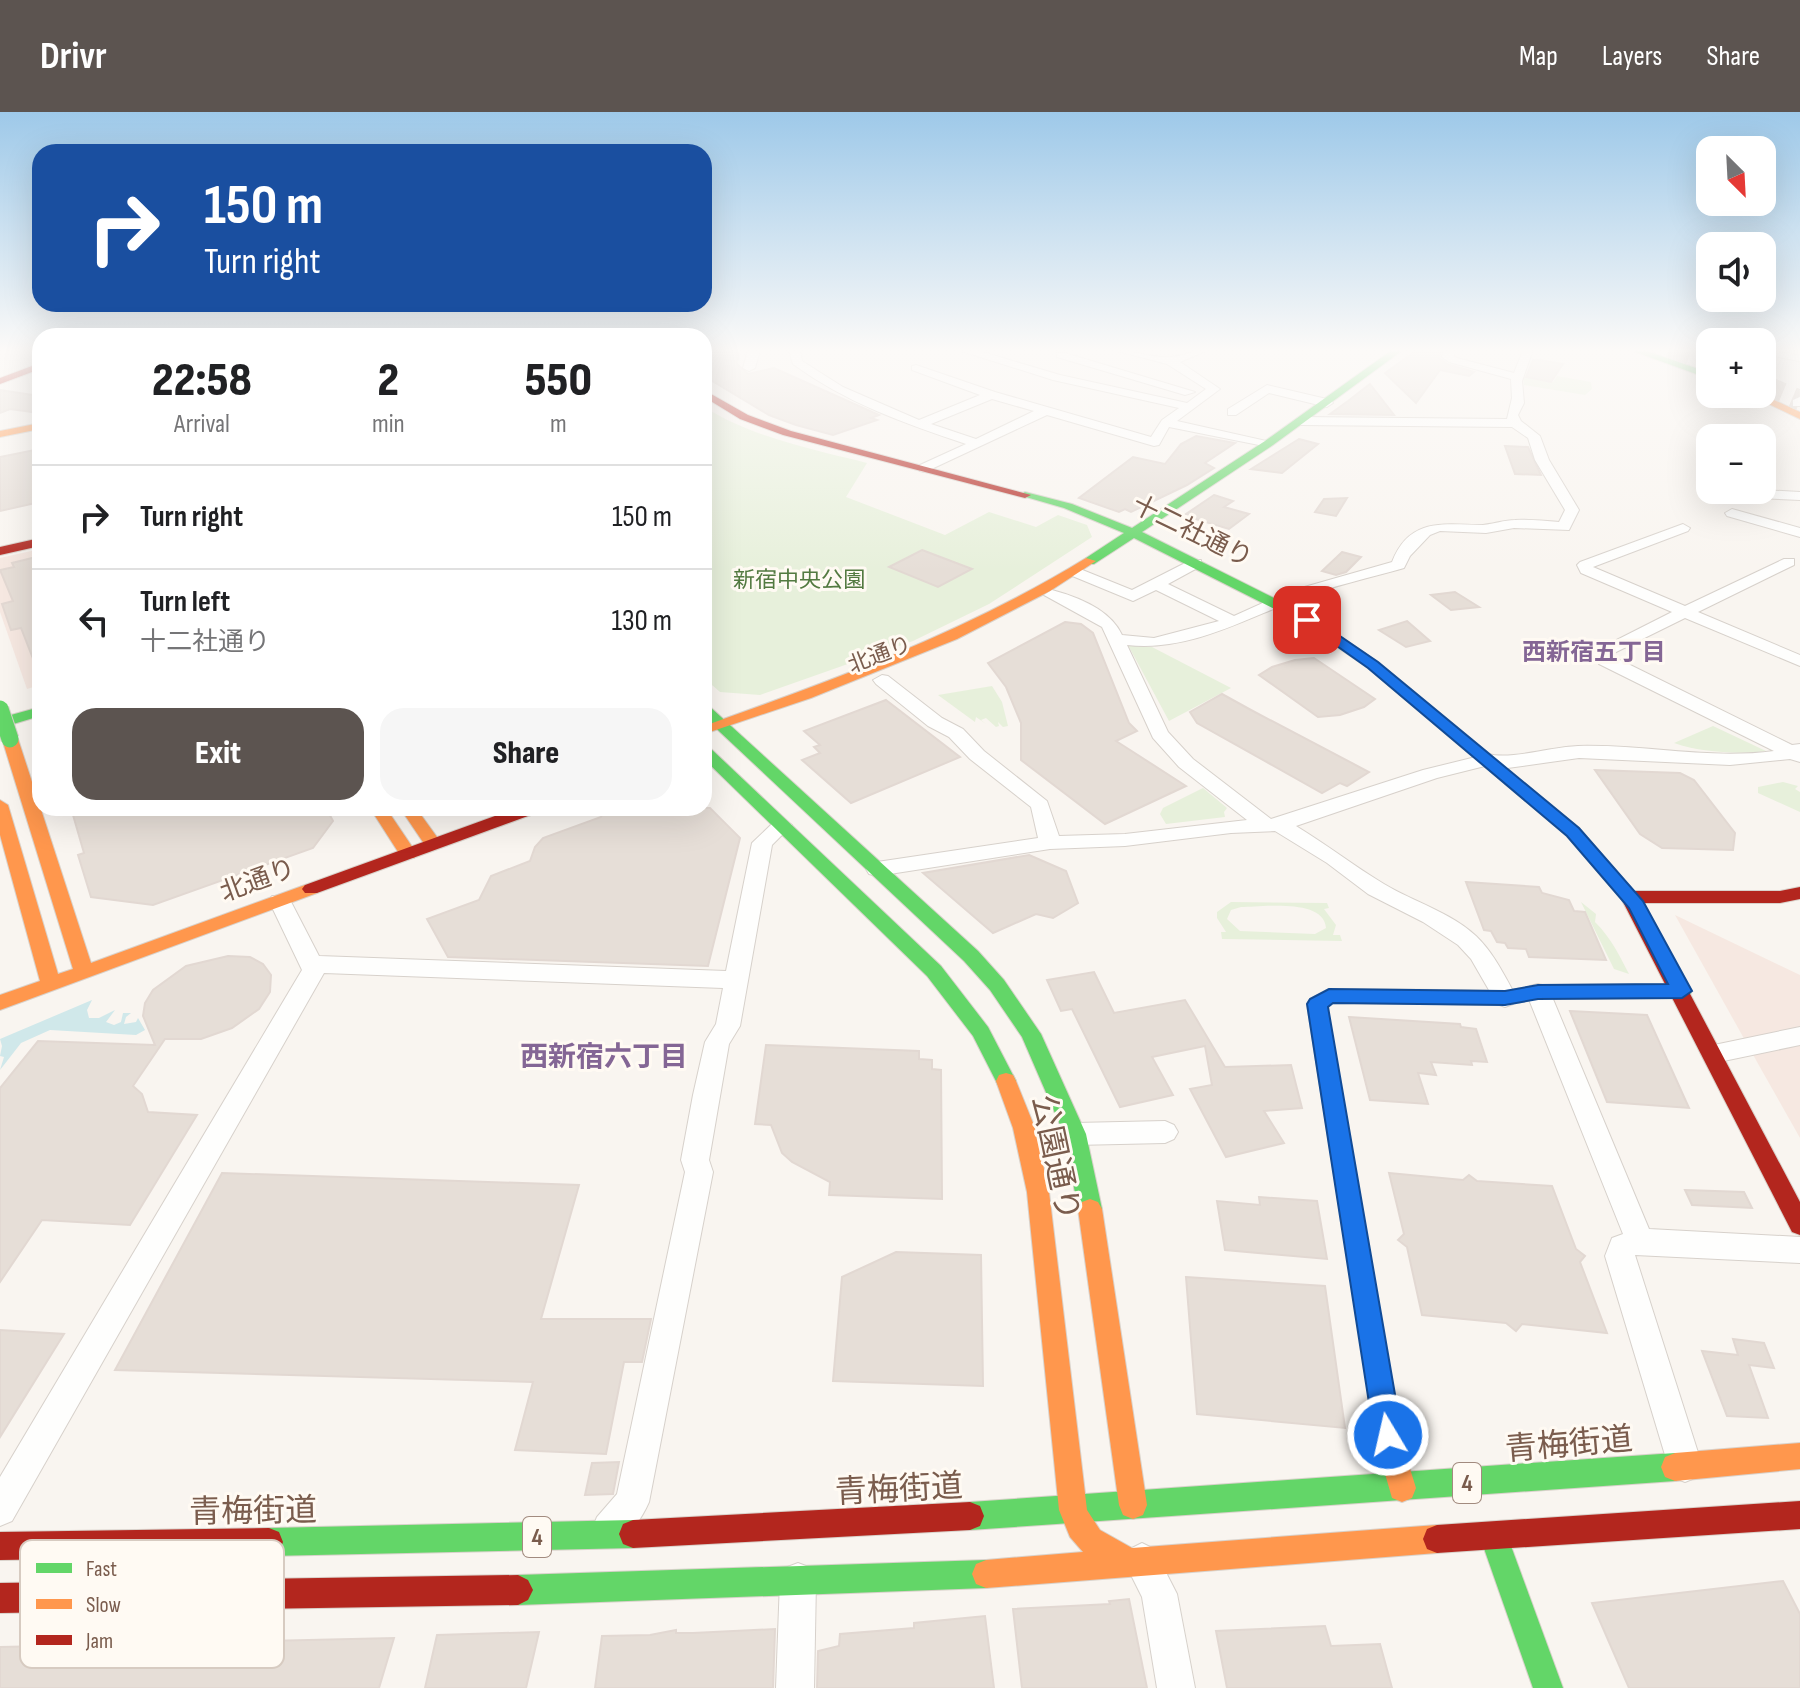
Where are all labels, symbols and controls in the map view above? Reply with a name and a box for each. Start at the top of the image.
text: Drivr [40,34,107,79]
text: Map [1519,40,1558,73]
text: Layers [1602,40,1662,73]
text: Share [1706,40,1760,73]
north arrow [1696,136,1776,216]
map controls [1696,136,1776,504]
text: 150 m [204,173,323,240]
icon: right [72,176,176,280]
button: sound [1696,232,1776,312]
text: Turn right [204,241,321,284]
button: + [1696,328,1776,408]
text: 22:58 [152,352,252,409]
text: 2 [378,352,399,409]
text: 550 [525,352,592,409]
text: Arrival [174,409,230,440]
text: min [372,409,405,440]
text: m [550,409,567,440]
button: − [1696,424,1776,504]
street label: 十二社通り [1127,490,1257,574]
icon: right [72,495,116,539]
text: Turn right [140,499,243,535]
text: 150 m [612,499,672,535]
park label: 新宿中央公園 [733,567,865,594]
text: Turn left [140,584,230,620]
pin [1273,586,1341,654]
icon: arrive [1285,598,1329,642]
icon: left [72,599,116,643]
text: 130 m [612,603,672,639]
text: 十二社通り [140,627,270,658]
street label: 北通り [844,631,916,679]
district label: 西新宿五丁目 [1522,638,1666,667]
button: Exit [72,708,364,800]
button: Share [380,708,672,800]
street label: 北通り [216,853,300,909]
district label: 西新宿六丁目 [520,1041,688,1074]
street label: 公園通り [1023,1091,1087,1225]
position arrow [1346,1393,1430,1477]
street label: 青梅街道 [1504,1420,1634,1470]
road number: 4 [1453,1463,1481,1503]
street label: 青梅街道 [834,1467,964,1513]
street label: 青梅街道 [189,1491,317,1533]
road number: 4 [523,1517,551,1557]
legend [20,1540,284,1668]
text: Fast [86,1556,117,1583]
text: Slow [86,1592,121,1619]
text: Jam [85,1628,113,1655]

